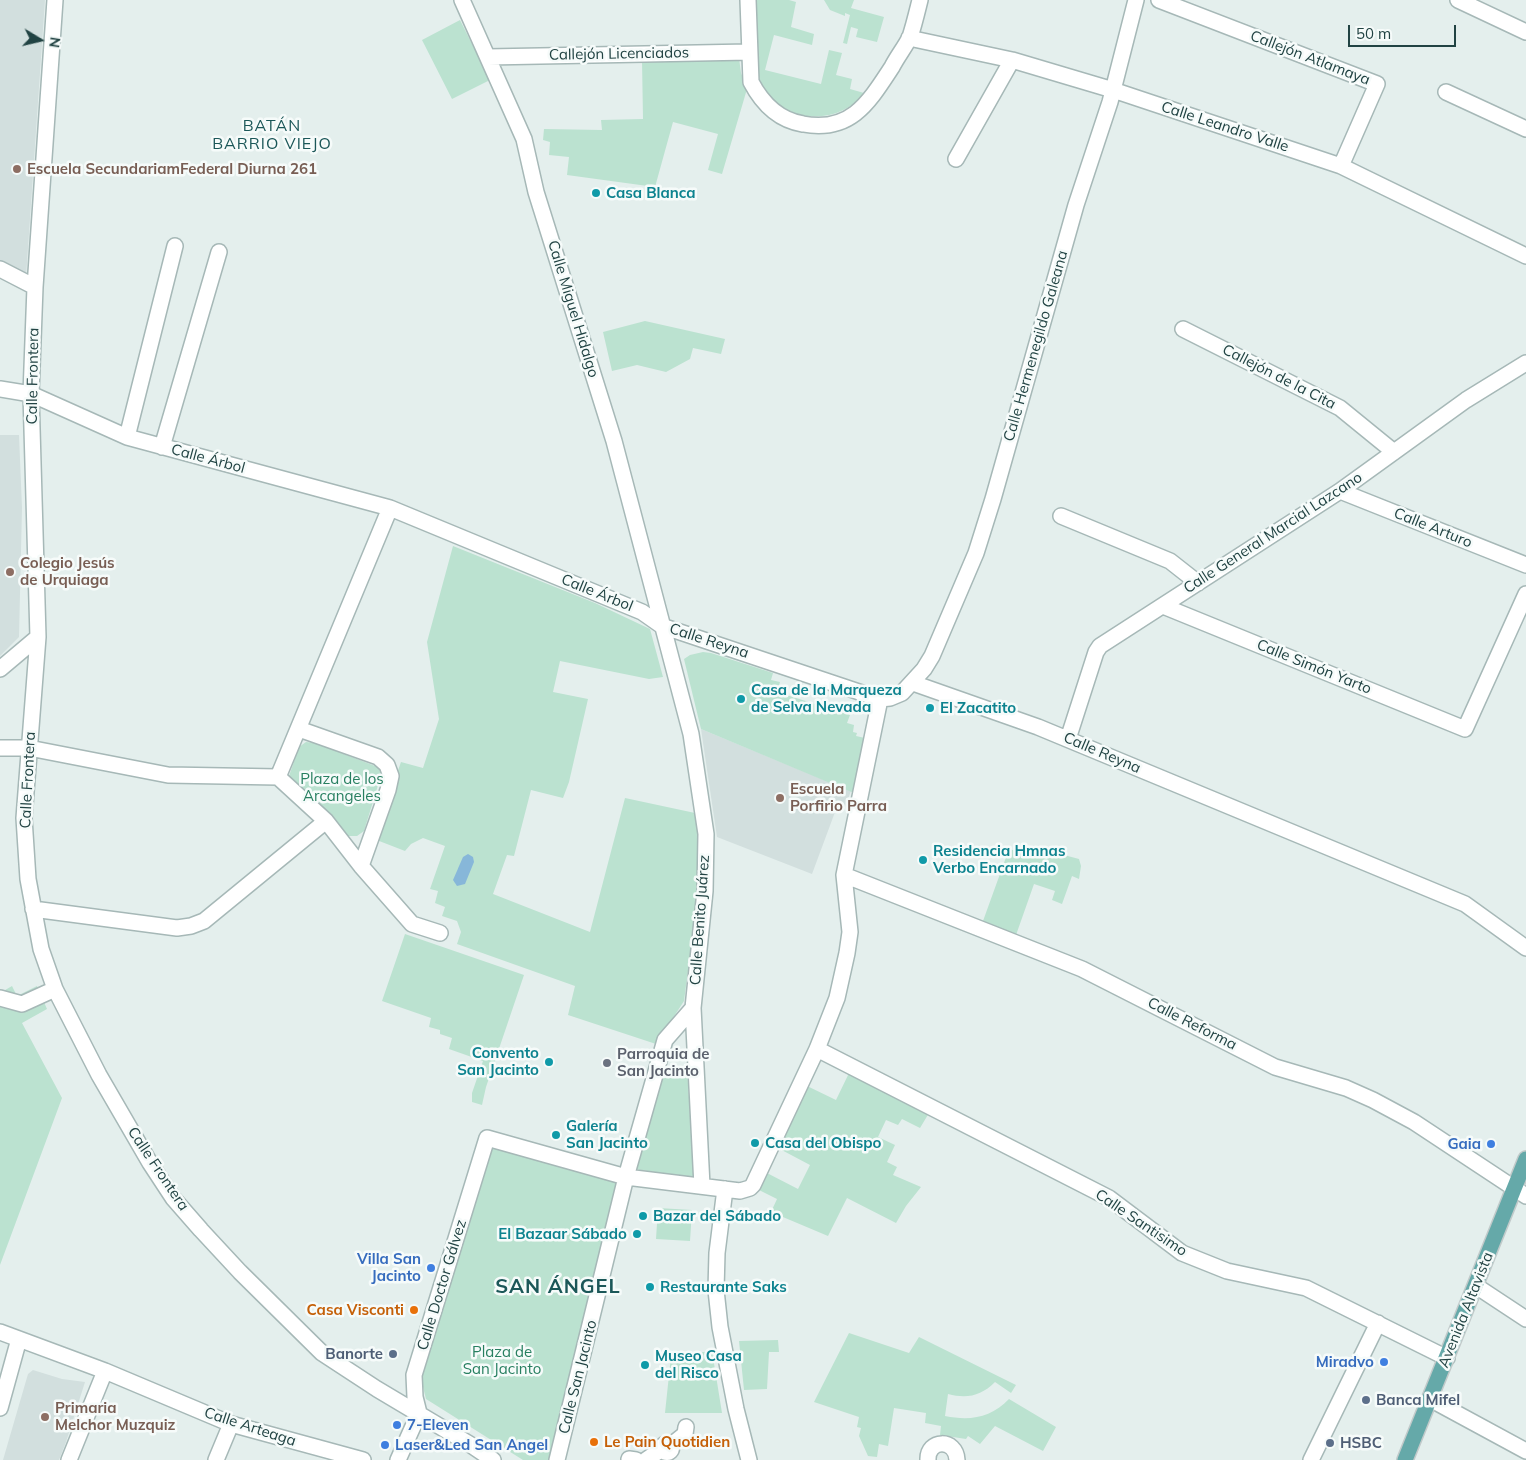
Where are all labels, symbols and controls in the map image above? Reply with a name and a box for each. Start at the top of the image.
north arrow [15,15,65,65]
scale bar [1351,15,1458,47]
text: 50 m [1356,24,1391,43]
street label: Callejón Atlamaya [1248,27,1372,89]
text: N [45,36,65,49]
street label: Callejón Licenciados [549,44,689,64]
street label: Calle Leandro Valle [1159,98,1291,156]
district label: BATÁN BARRIO VIEJO [211,116,333,154]
place label: Escuela SecundariamFederal Diurna 261 [27,160,317,178]
marker: Escuela SecundariamFederal Diurna 261 [11,163,23,175]
place label: Casa Blanca [606,184,696,202]
marker: Casa Blanca [590,187,602,199]
street label: Calle Miguel Hidalgo [544,238,602,380]
street label: Calle Hermenegildo Galeana [1000,248,1072,444]
street label: Calle Frontera [23,327,43,425]
street label: Callejón de la Cita [1219,341,1339,413]
street label: Calle Árbol [169,440,247,478]
street label: Calle General Marcial Lazcano [1180,468,1366,598]
street label: Calle Arturo [1391,504,1475,552]
place label: Colegio Jesús de Urquiaga [20,554,115,589]
marker: Colegio Jesús de Urquiaga [4,566,16,578]
street label: Calle Árbol [558,570,636,616]
street label: Calle Reyna [667,620,751,662]
street label: Calle Simón Yarto [1254,636,1374,698]
place label: Casa de la Marqueza de Selva Nevada [751,681,902,716]
marker: Casa de la Marqueza de Selva Nevada [735,693,747,705]
place label: El Zacatito [940,699,1016,717]
marker: El Zacatito [924,702,936,714]
street label: Calle Reyna [1061,729,1143,777]
street label: Calle Frontera [16,731,40,829]
park label: Plaza de los Arcangeles [300,770,384,805]
place label: Escuela Porfirio Parra [790,780,887,815]
marker: Escuela Porfirio Parra [774,792,786,804]
place label: Residencia Hmnas Verbo Encarnado [933,842,1065,877]
street label: Calle Benito Juárez [686,854,714,986]
marker: Residencia Hmnas Verbo Encarnado [917,854,929,866]
street label: Calle Reforma [1144,994,1240,1054]
place label: Convento San Jacinto [457,1044,539,1079]
place label: Parroquia de San Jacinto [617,1045,710,1080]
marker: Convento San Jacinto [543,1056,555,1068]
marker: Parroquia de San Jacinto [601,1057,613,1069]
place label: Galería San Jacinto [566,1117,648,1152]
street label: Calle Frontera [123,1124,193,1214]
marker: Galería San Jacinto [550,1129,562,1141]
place label: Casa del Obispo [765,1134,881,1152]
place label: Gaia [1447,1135,1481,1153]
marker: Casa del Obispo [749,1137,761,1149]
marker: Gaia [1485,1138,1497,1150]
street label: Calle Santisimo [1092,1186,1190,1260]
place label: Bazar del Sábado [653,1207,781,1225]
marker: Bazar del Sábado [637,1210,649,1222]
street label: Calle Doctor Gálvez [414,1217,470,1353]
place label: El Bazaar Sábado [498,1225,627,1243]
marker: El Bazaar Sábado [631,1228,643,1240]
place label: Villa San Jacinto [357,1250,421,1285]
street label: Avenida Altavista [1435,1250,1497,1370]
marker: Villa San Jacinto [425,1262,437,1274]
district label: SAN ÁNGEL [494,1275,622,1299]
place label: Restaurante Saks [660,1278,787,1296]
marker: Restaurante Saks [644,1281,656,1293]
place label: Casa Visconti [307,1301,404,1319]
marker: Casa Visconti [408,1304,420,1316]
street label: Calle San Jacinto [555,1318,601,1436]
park label: Plaza de San Jacinto [463,1343,541,1378]
place label: Banorte [325,1345,383,1363]
place label: Museo Casa del Risco [655,1347,742,1382]
marker: Banorte [387,1348,399,1360]
place label: Miradvo [1316,1353,1374,1371]
marker: Miradvo [1378,1356,1390,1368]
marker: Museo Casa del Risco [639,1359,651,1371]
place label: Banca Mifel [1376,1391,1460,1409]
marker: Banca Mifel [1360,1394,1372,1406]
place label: Primaria Melchor Muzquiz [55,1399,175,1434]
street label: Calle Arteaga [202,1404,298,1450]
marker: Primaria Melchor Muzquiz [39,1411,51,1423]
place label: 7-Eleven [407,1416,469,1434]
marker: 7-Eleven [391,1419,403,1431]
place label: Le Pain Quotidien [604,1433,730,1451]
place label: HSBC [1340,1434,1382,1452]
place label: Laser&Led San Angel [395,1436,548,1454]
marker: Le Pain Quotidien [588,1436,600,1448]
marker: HSBC [1324,1437,1336,1449]
marker: Laser&Led San Angel [379,1439,391,1451]

